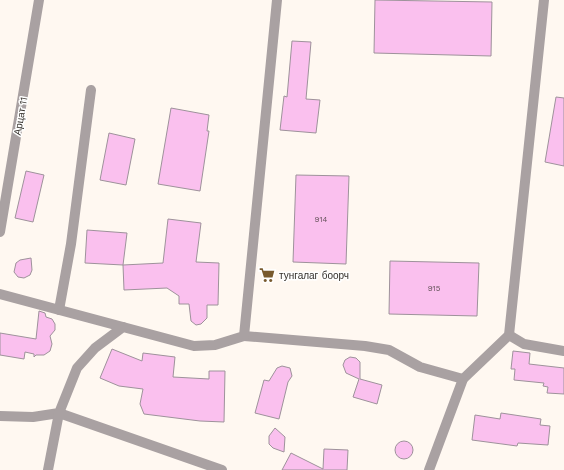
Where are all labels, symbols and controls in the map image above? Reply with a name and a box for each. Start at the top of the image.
street label: Арцат 11 [12,96,29,136]
house number: 914 [315,215,328,224]
supermarket icon: тунгалаг боорч [258,266,276,284]
place label: тунгалаг боорч [279,270,349,281]
house number: 915 [428,284,441,293]

